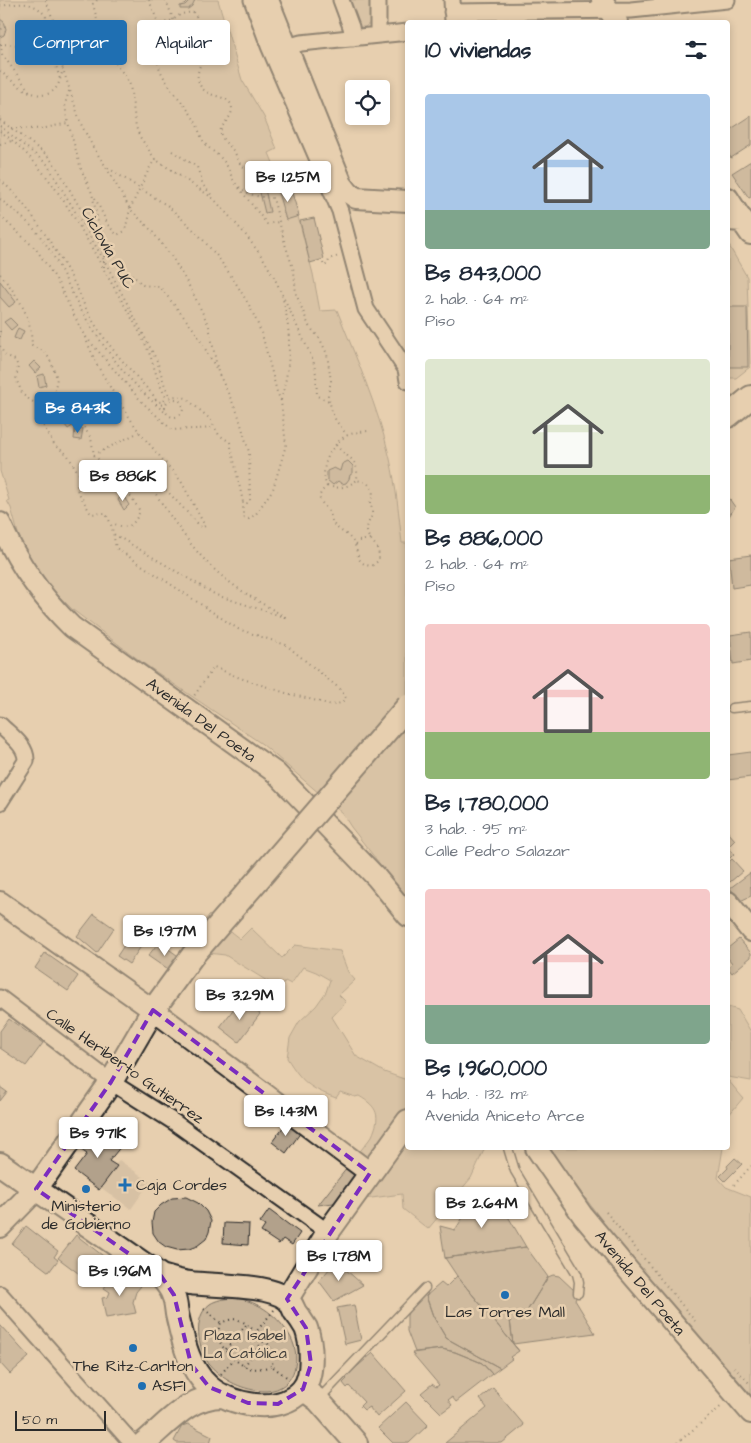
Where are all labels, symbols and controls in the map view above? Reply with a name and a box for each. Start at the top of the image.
chip: Comprar [15,20,127,65]
chip: Alquilar [137,20,230,65]
text: 10 viviendas [425,36,531,65]
icon: filters [682,36,710,64]
map controls [345,80,390,125]
button: locate [345,80,390,125]
icon: home [523,126,613,216]
pin: Bs 1.25M [236,160,340,203]
text: Bs 1.25M [256,166,320,188]
street label: Ciclovía PUC [76,203,140,293]
text: Bs 843,000 [425,259,541,288]
text: 2 hab. · 64 m² [425,288,529,310]
text: Piso [425,310,455,332]
icon: home [523,391,613,481]
pin: Bs 843K [32,392,124,434]
text: Bs 843K [46,397,110,419]
pin: Bs 886K [77,460,169,502]
text: Bs 886K [90,465,156,487]
text: Bs 886,000 [425,524,543,553]
text: 2 hab. · 64 m² [425,553,529,575]
text: Piso [425,575,455,597]
icon: home [523,656,613,746]
street label: Avenida Del Poeta [142,673,260,767]
text: Bs 1,780,000 [425,789,549,818]
text: 3 hab. · 95 m² [425,818,527,840]
text: Calle Pedro Salazar [425,840,570,862]
pin: Bs 1.97M [113,914,217,957]
text: Bs 1.97M [134,920,196,942]
icon: home [523,921,613,1011]
pin: Bs 3.29M [188,978,292,1021]
text: Bs 3.29M [206,984,274,1006]
street label: Calle Heriberto Gutierrez [41,1003,209,1129]
text: Bs 1,960,000 [425,1054,547,1083]
text: 4 hab. · 132 m² [425,1083,529,1105]
pin: Bs 1.43M [234,1094,338,1137]
text: Bs 1.43M [255,1100,317,1122]
text: Avenida Aniceto Arce [425,1105,585,1127]
pin: Bs 971K [52,1116,144,1159]
text: Bs 971K [70,1122,126,1144]
place label: Caja Cordes [136,1174,227,1196]
marker: Caja Cordes [118,1178,132,1192]
marker: Ministerio de Gobierno [80,1183,92,1195]
pin: Bs 2.64M [430,1186,534,1229]
text: Bs 2.64M [446,1192,518,1214]
place label: Ministerio de Gobierno [41,1195,131,1235]
street label: Avenida Del Poeta [590,1226,690,1340]
pin: Bs 1.78M [287,1240,391,1282]
text: Bs 1.78M [307,1245,371,1267]
pin: Bs 1.96M [68,1254,172,1297]
text: Bs 1.96M [89,1260,151,1282]
marker: Las Torres Mall [499,1289,511,1301]
place label: Las Torres Mall [445,1301,565,1323]
park label: Plaza Isabel La Católica [203,1324,287,1364]
marker: The Ritz-Carlton [127,1342,139,1354]
place label: The Ritz-Carlton [73,1355,193,1377]
place label: ASFI [152,1375,186,1397]
marker: ASFI [136,1380,148,1392]
scale bar [15,1408,106,1431]
text: 50 m [22,1410,57,1430]

